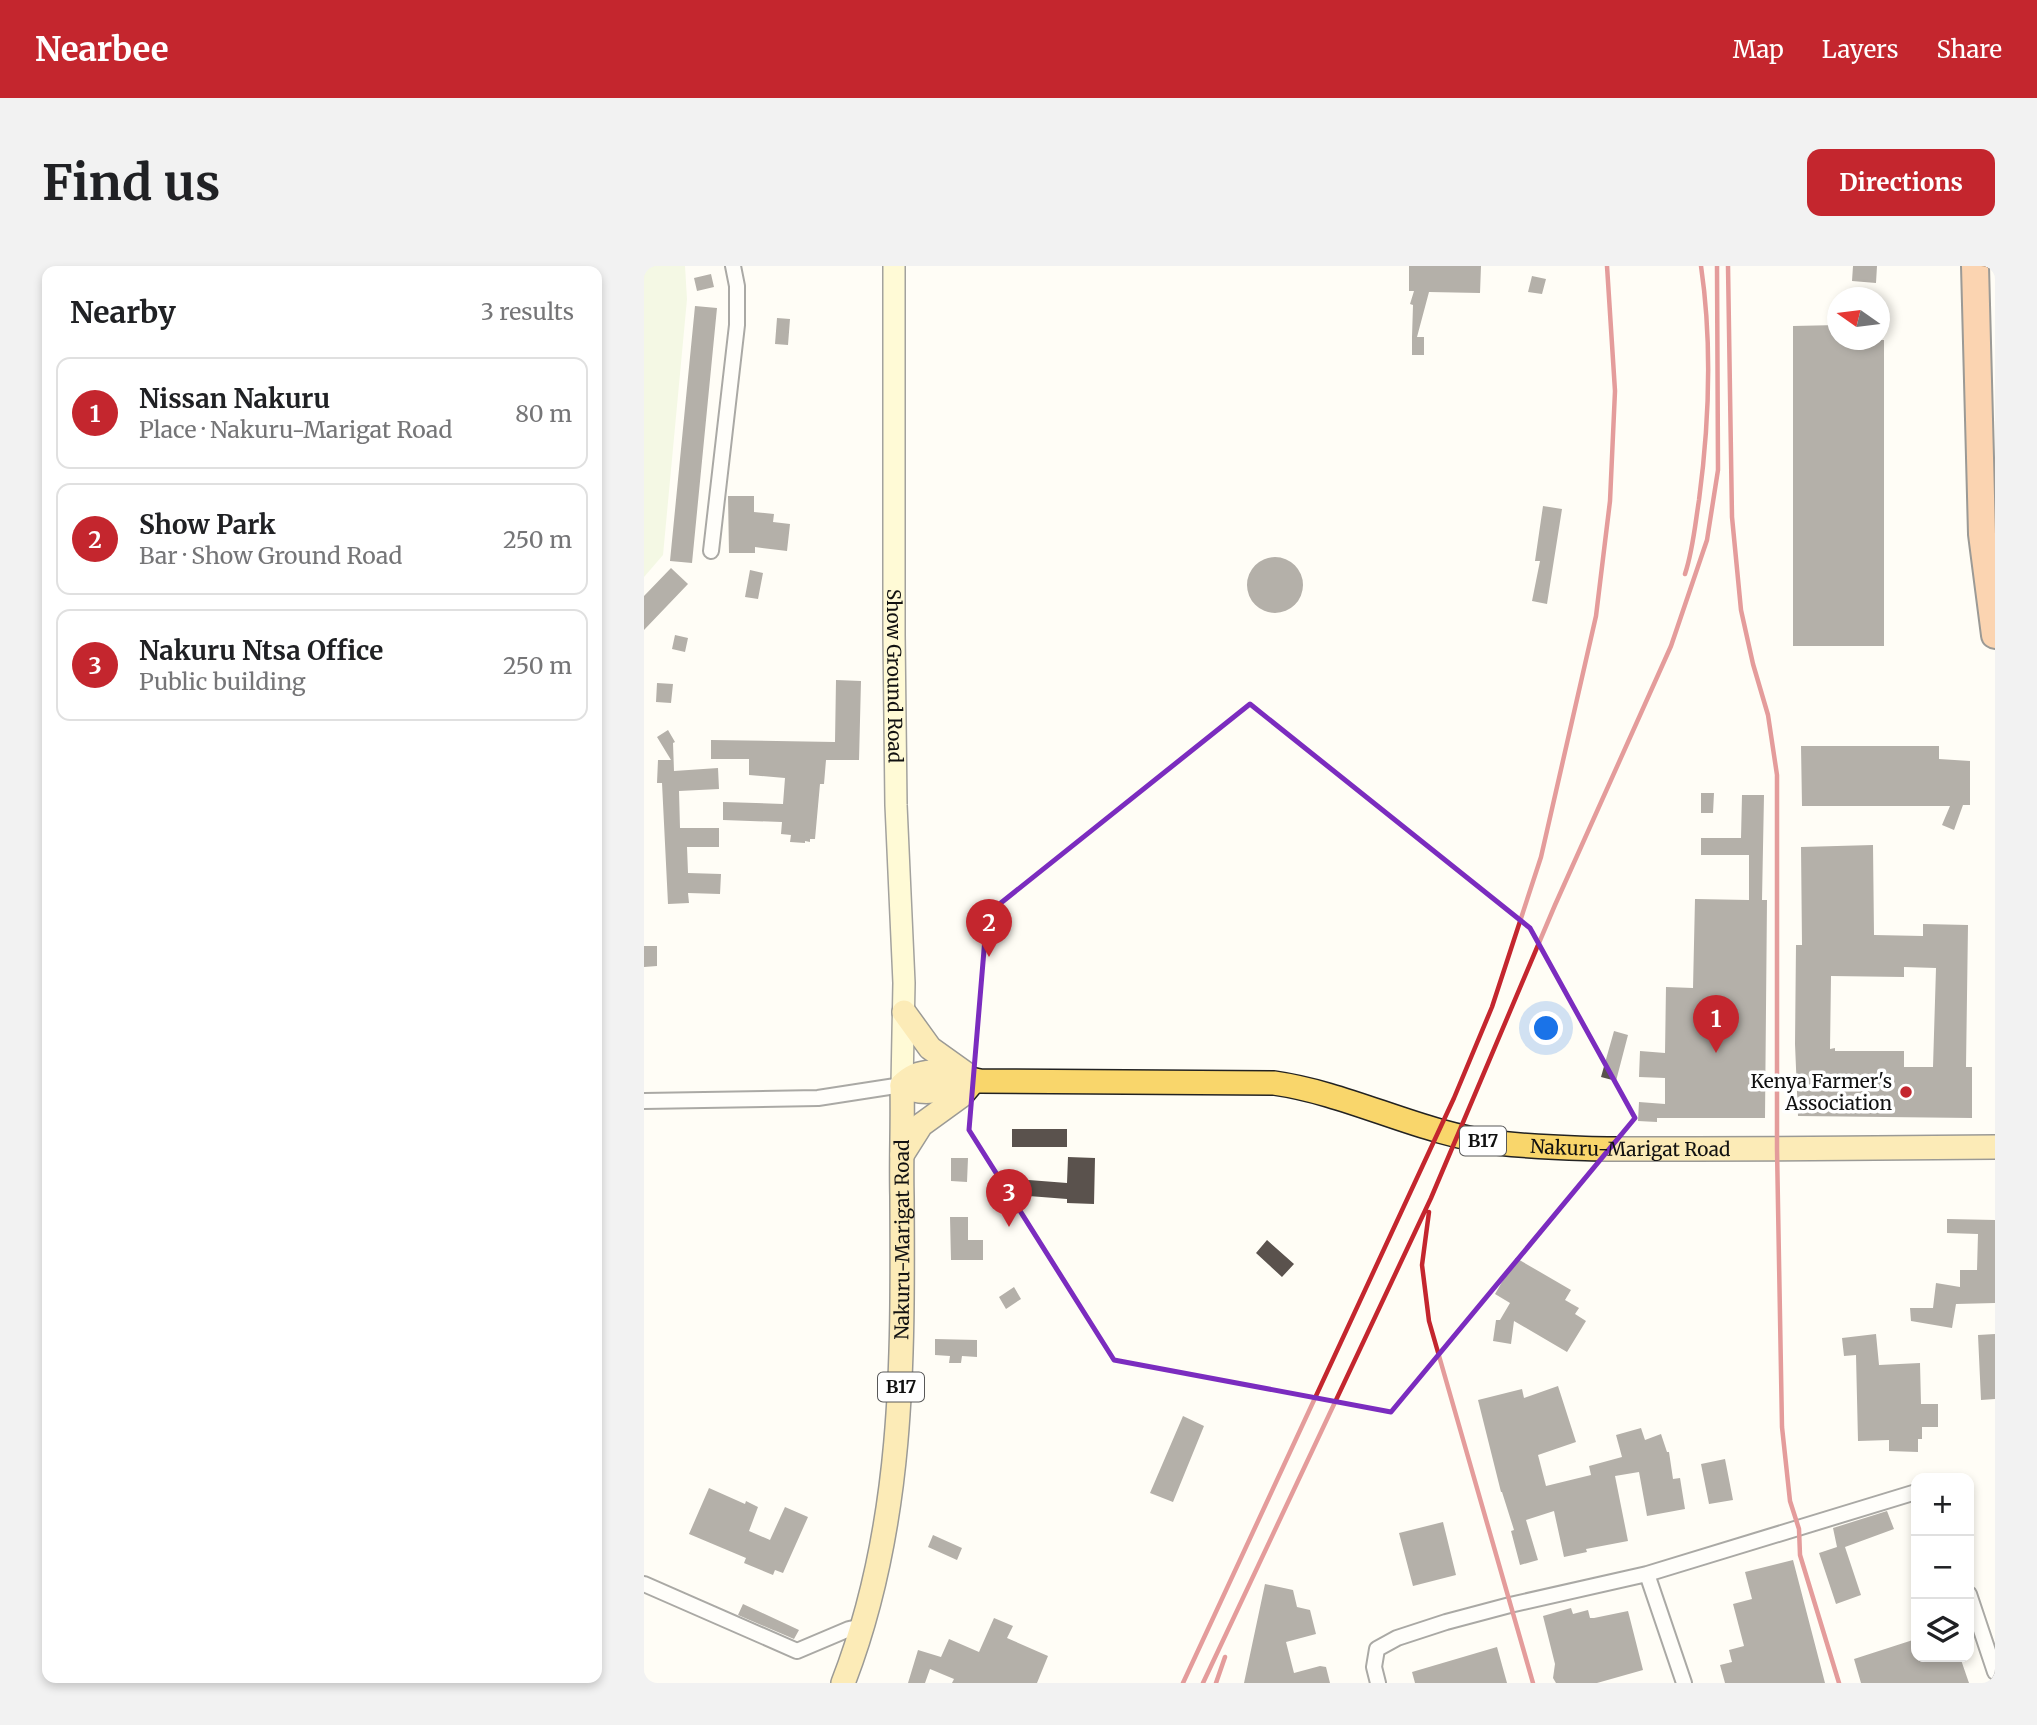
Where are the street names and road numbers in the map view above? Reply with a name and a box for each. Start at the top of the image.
street label: Show Ground Road [882,589,908,763]
road number: B17 [1460,1126,1506,1156]
street label: Nakuru-Marigat Road [1529,1134,1730,1161]
street label: Nakuru-Marigat Road [889,1139,914,1340]
road number: B17 [878,1372,924,1402]

